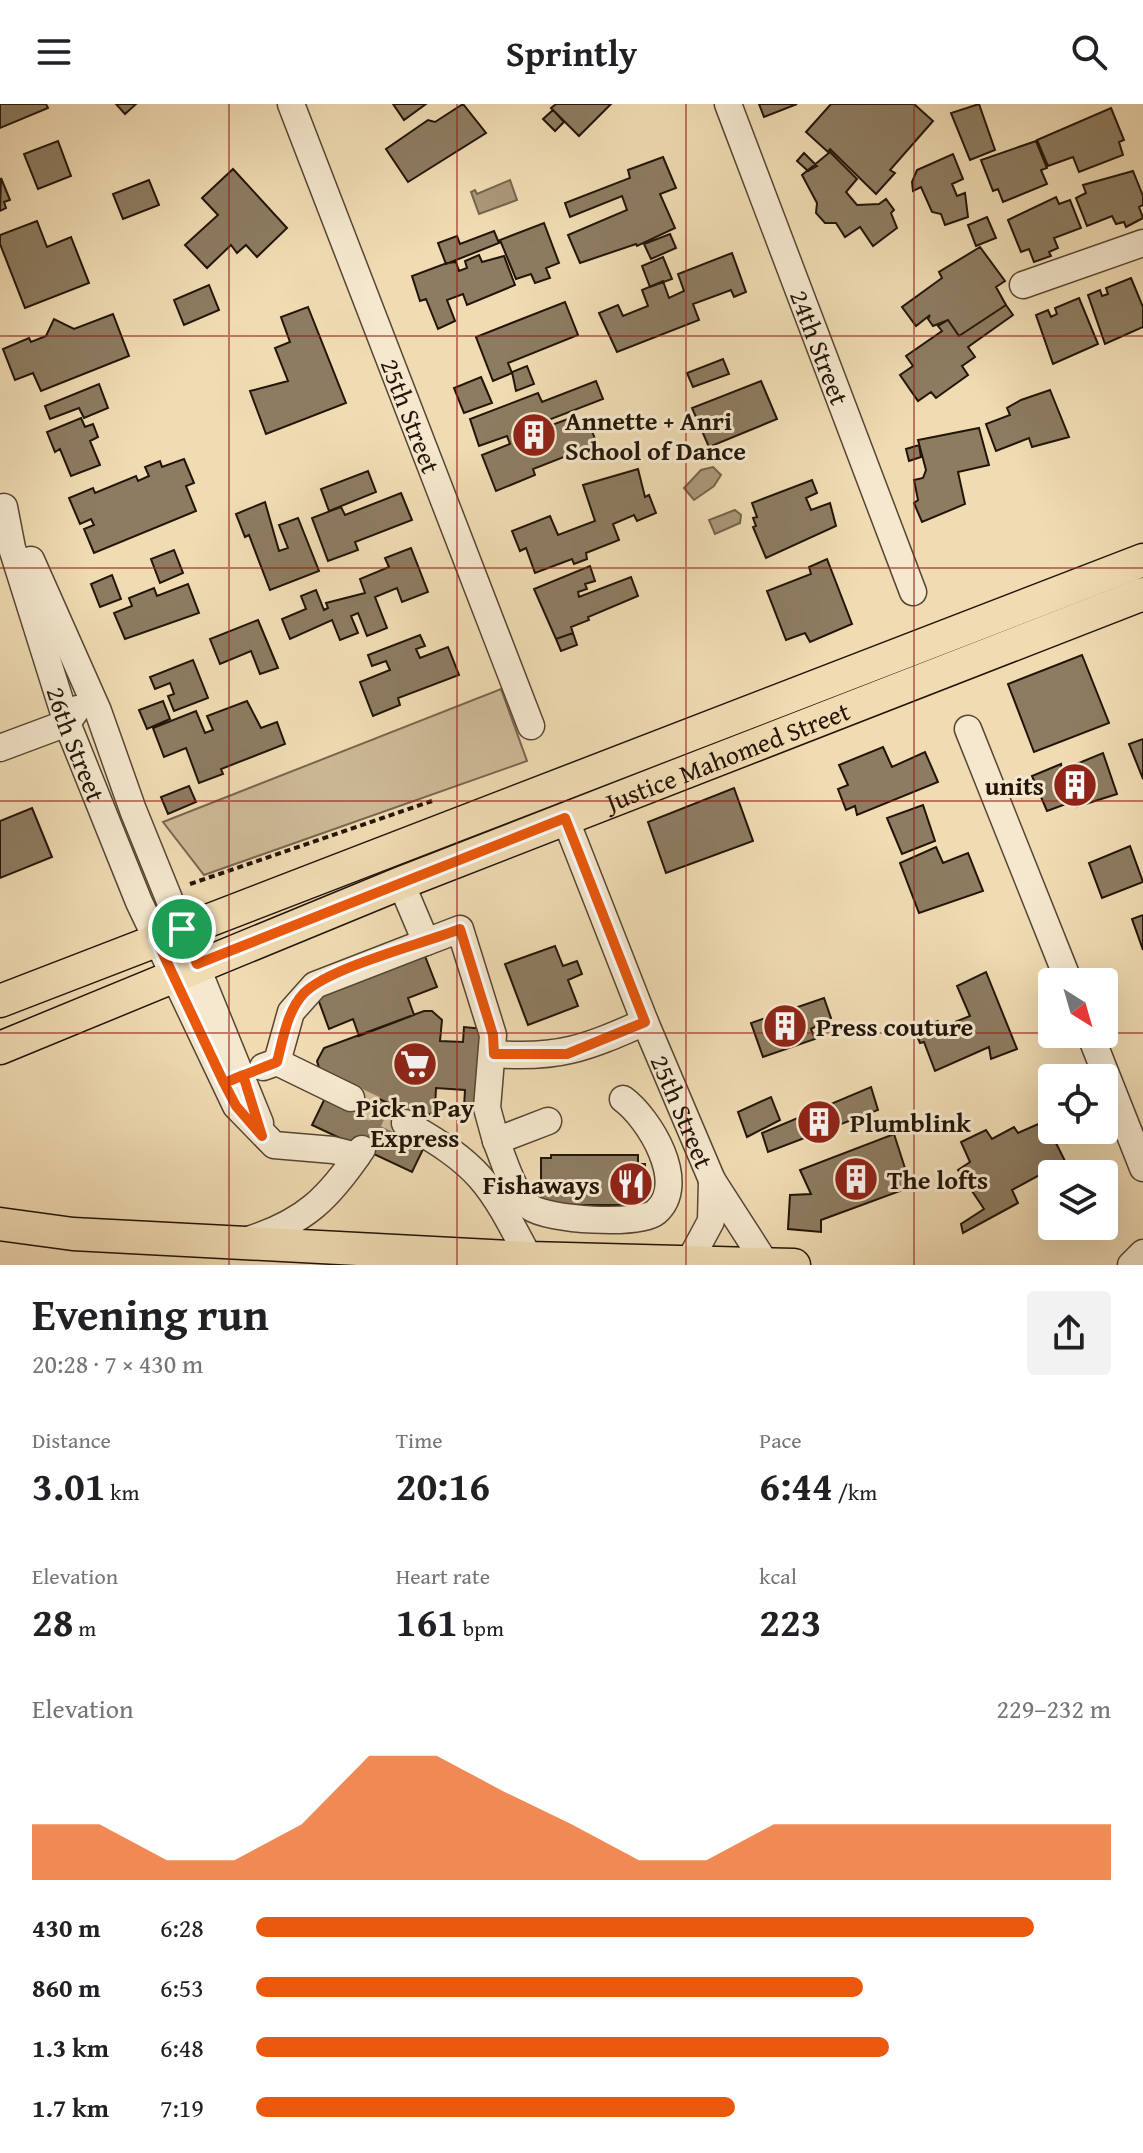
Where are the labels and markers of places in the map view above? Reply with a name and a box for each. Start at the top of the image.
place label: Annette + Anri School of Dance [565,401,746,470]
building icon: Annette + Anri School of Dance [510,411,558,459]
building icon: units [1051,761,1099,809]
place label: units [985,766,1044,805]
pin [148,895,216,963]
building icon: Press couture [761,1002,809,1050]
place label: Press couture [816,1007,974,1046]
supermarket icon: Pick n Pay Express [391,1040,439,1088]
place label: Pick n Pay Express [356,1088,475,1157]
building icon: Plumblink [795,1098,843,1146]
place label: Plumblink [850,1103,971,1142]
building icon: The lofts [832,1155,880,1203]
restaurant icon: Fishaways [607,1160,655,1208]
place label: The lofts [887,1160,988,1199]
place label: Fishaways [483,1165,600,1204]

